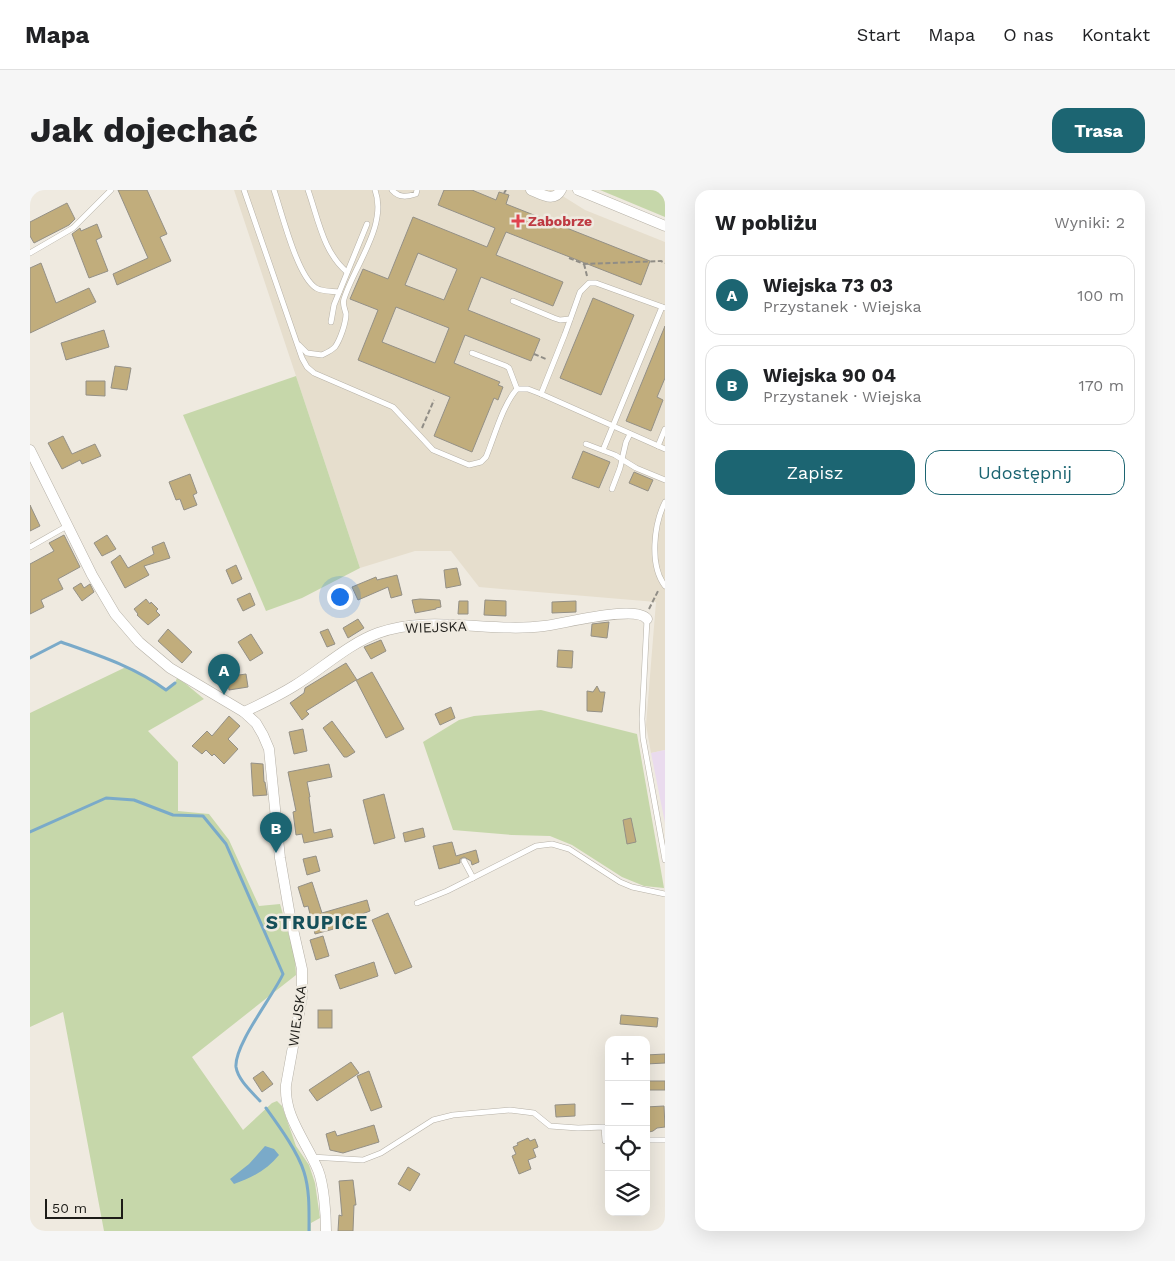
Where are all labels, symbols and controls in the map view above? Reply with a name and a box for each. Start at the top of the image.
text: Mapa [25,21,90,49]
text: Start [857,24,900,45]
text: Mapa [928,24,975,45]
text: O nas [1003,24,1054,45]
text: Kontakt [1082,24,1150,45]
button: Trasa [1052,108,1145,153]
text: Jak dojechać [30,109,258,151]
text: W pobliżu [715,210,817,235]
place label: Zabobrze [528,213,592,229]
text: Wyniki: 2 [1054,213,1125,232]
marker: Zabobrze [512,215,524,227]
text: Wiejska 73 03 [763,274,893,297]
text: A [727,286,737,305]
text: 100 m [1077,286,1124,305]
text: Przystanek · Wiejska [763,297,922,316]
text: Wiejska 90 04 [763,364,896,387]
text: B [727,376,737,395]
text: 170 m [1078,376,1124,395]
text: Przystanek · Wiejska [763,387,922,406]
button: Zapisz [715,450,915,495]
button: Udostępnij [925,450,1125,495]
your location [327,584,353,610]
street label: WIEJSKA [405,618,467,636]
pin: A [208,654,240,695]
pin: B [260,812,292,853]
district label: STRUPICE [266,911,368,934]
street label: WIEJSKA [285,984,309,1048]
map controls [605,1036,650,1216]
button: + [605,1036,650,1081]
button: − [605,1081,650,1126]
button: locate [605,1126,650,1171]
button: layers [605,1171,650,1216]
scale bar [45,1196,122,1219]
text: 50 m [52,1200,87,1216]

